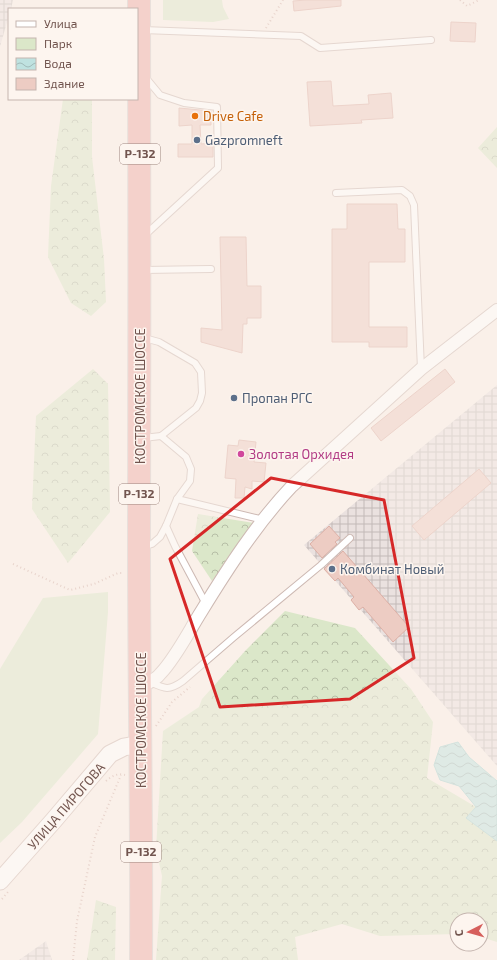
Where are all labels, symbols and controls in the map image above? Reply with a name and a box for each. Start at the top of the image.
legend [8,8,138,100]
text: Улица [44,16,77,30]
text: Парк [44,36,73,50]
text: Вода [44,56,72,70]
text: Здание [44,76,85,90]
place label: Drive Cafe [203,108,263,124]
marker: Drive Cafe [190,111,200,121]
place label: Gazpromneft [205,132,283,148]
marker: Gazpromneft [192,135,202,145]
road number: Р-132 [120,144,160,164]
street label: КОСТРОМСКОЕ ШОССЕ [132,328,148,464]
place label: Пропан РГС [242,390,312,406]
marker: Пропан РГС [229,393,239,403]
place label: Золотая Орхидея [249,446,354,462]
marker: Золотая Орхидея [236,449,246,459]
road number: Р-132 [119,484,159,504]
place label: Комбинат Новый [340,561,444,577]
marker: Комбинат Новый [327,564,337,574]
street label: КОСТРОМСКОЕ ШОССЕ [133,652,149,788]
street label: УЛИЦА ПИРОГОВА [24,759,108,853]
road number: Р-132 [121,842,161,862]
north arrow [449,912,489,952]
text: С [452,929,465,937]

